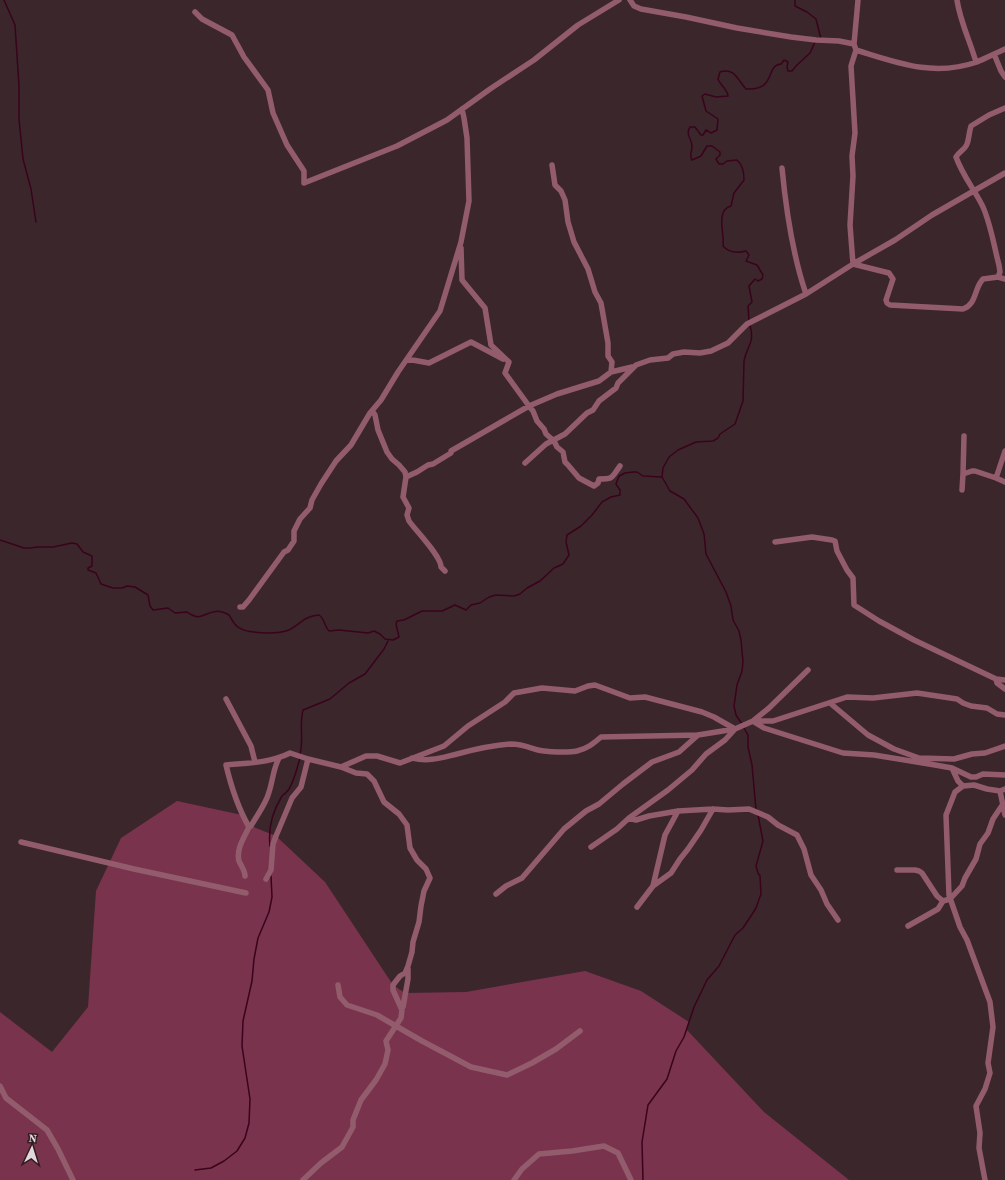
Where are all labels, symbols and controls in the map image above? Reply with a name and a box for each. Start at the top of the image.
north arrow [12,1128,52,1168]
text: N [28,1131,37,1146]

